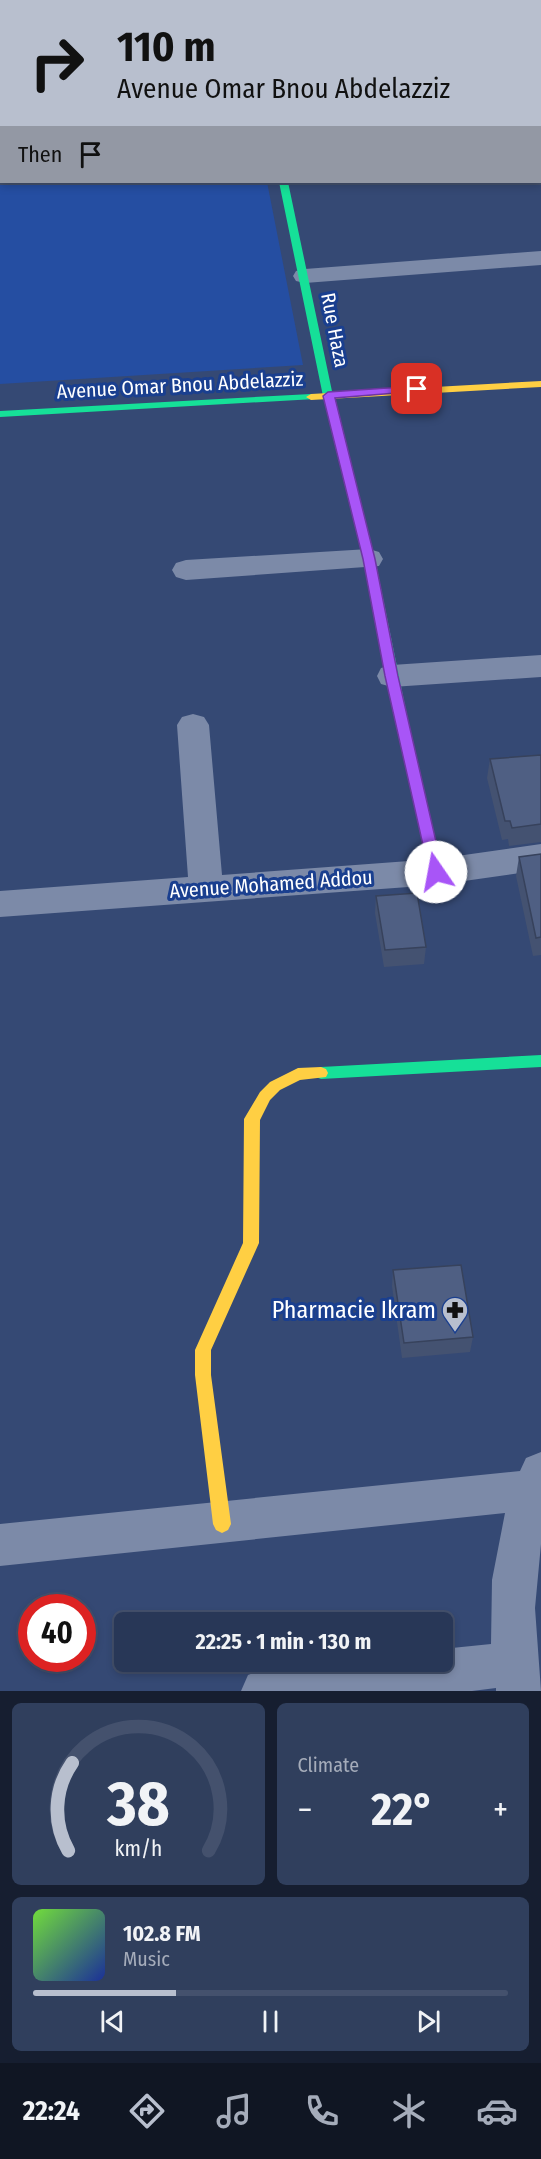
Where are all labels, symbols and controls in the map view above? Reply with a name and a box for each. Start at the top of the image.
text: 110 m [117,22,216,72]
icon: right [18,24,96,102]
text: Avenue Omar Bnou Abdelazziz [117,73,450,105]
icon: arrive [74,138,107,171]
text: Then [18,141,62,168]
street label: Rue Haza [316,291,354,369]
pin [391,363,442,414]
street label: Avenue Omar Bnou Abdelazziz [56,367,304,403]
icon: arrive [400,372,433,405]
position arrow [404,840,468,904]
street label: Avenue Mohamed Addou [169,865,373,903]
pharmacy icon: Pharmacie Ikram [440,1295,470,1333]
place label: Pharmacie Ikram [272,1296,436,1324]
speed limit sign: 40 [18,1594,96,1672]
text: 22:25 · 1 min · 130 m [196,1628,371,1655]
text: Climate [298,1753,359,1777]
text: 38 [106,1767,169,1842]
text: 22° [371,1783,434,1837]
text: − [298,1790,312,1830]
text: + [493,1790,508,1830]
text: km/h [114,1836,162,1862]
text: 102.8 FM [123,1920,201,1947]
text: Music [123,1947,170,1971]
icon: previous [96,2005,129,2038]
icon: pause [254,2005,287,2038]
icon: next [412,2005,445,2038]
icon: directions [126,2090,168,2132]
icon: music [213,2090,255,2132]
icon: phone [301,2090,343,2132]
icon: climate [388,2090,430,2132]
icon: car [476,2090,518,2132]
text: 22:24 [23,2095,80,2127]

